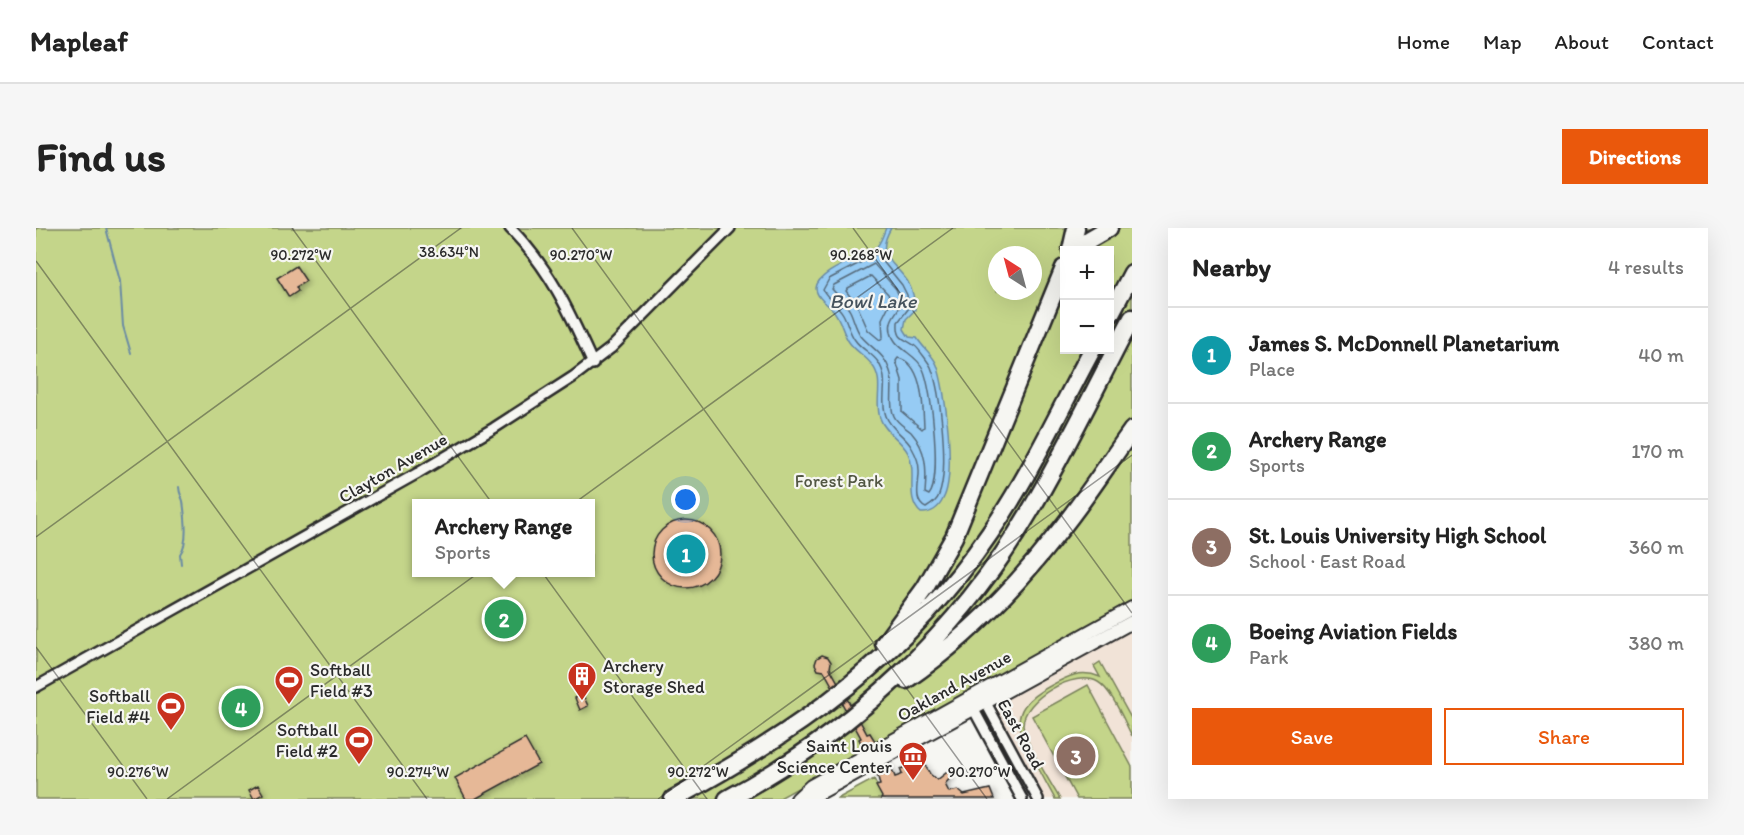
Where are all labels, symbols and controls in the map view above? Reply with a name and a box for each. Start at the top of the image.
text: Mapleaf [30,24,128,58]
text: Home [1397,29,1450,54]
text: Map [1483,29,1522,54]
text: About [1555,29,1609,54]
text: Contact [1642,29,1714,54]
button: Directions [1562,129,1708,184]
text: Find us [36,131,166,182]
text: 38.634°N [419,243,479,261]
text: 90.272°W [270,246,332,264]
text: 90.270°W [550,246,612,264]
text: 90.268°W [830,246,892,264]
north arrow [988,246,1042,300]
map controls [1060,246,1114,354]
button: + [1060,246,1114,300]
text: Nearby [1192,251,1271,283]
text: 4 results [1608,255,1684,279]
water label: Bowl Lake [830,289,918,313]
button: − [1060,300,1114,354]
text: James S. McDonnell Planetarium [1249,330,1559,357]
text: 1 [1207,343,1216,367]
text: 40 m [1638,343,1684,367]
text: Place [1249,357,1295,381]
text: Archery Range [1249,426,1387,453]
street label: Clayton Avenue [335,428,451,508]
text: 2 [1206,439,1217,463]
text: 170 m [1631,439,1684,463]
text: Sports [1249,453,1305,477]
park label: Forest Park [795,470,883,492]
your location [671,485,700,514]
popup [412,499,595,577]
text: Archery Range [435,513,572,540]
text: St. Louis University High School [1249,522,1546,549]
pin: 1 [666,532,706,576]
text: 3 [1206,535,1217,559]
text: 360 m [1629,535,1684,559]
text: Sports [435,540,491,564]
text: School · East Road [1249,549,1406,573]
pin: 2 [484,596,524,642]
text: Boeing Aviation Fields [1249,618,1457,645]
text: 4 [1205,631,1218,655]
text: 380 m [1629,631,1684,655]
text: Park [1249,645,1288,669]
street label: Oakland Avenue [893,646,1015,726]
place label: Archery Storage Shed [603,655,705,698]
place label: Softball Field #3 [310,659,373,702]
building icon: Archery Storage Shed [566,660,598,702]
sports icon: Softball Field #3 [273,664,305,706]
place label: Softball Field #4 [86,685,150,728]
pin: 4 [222,686,260,730]
sports icon: Softball Field #4 [155,690,187,732]
street label: East Road [993,695,1049,773]
button: Save [1192,708,1432,765]
button: Share [1444,708,1684,765]
place label: Softball Field #2 [276,719,339,762]
sports icon: Softball Field #2 [343,724,375,766]
pin: 3 [1056,734,1096,778]
place label: Saint Louis Science Center [777,735,893,778]
museum icon: Saint Louis Science Center [897,740,929,782]
text: 90.276°W [107,763,169,781]
text: 90.274°W [387,763,449,781]
text: 90.272°W [667,763,729,781]
text: 90.270°W [948,763,1010,781]

